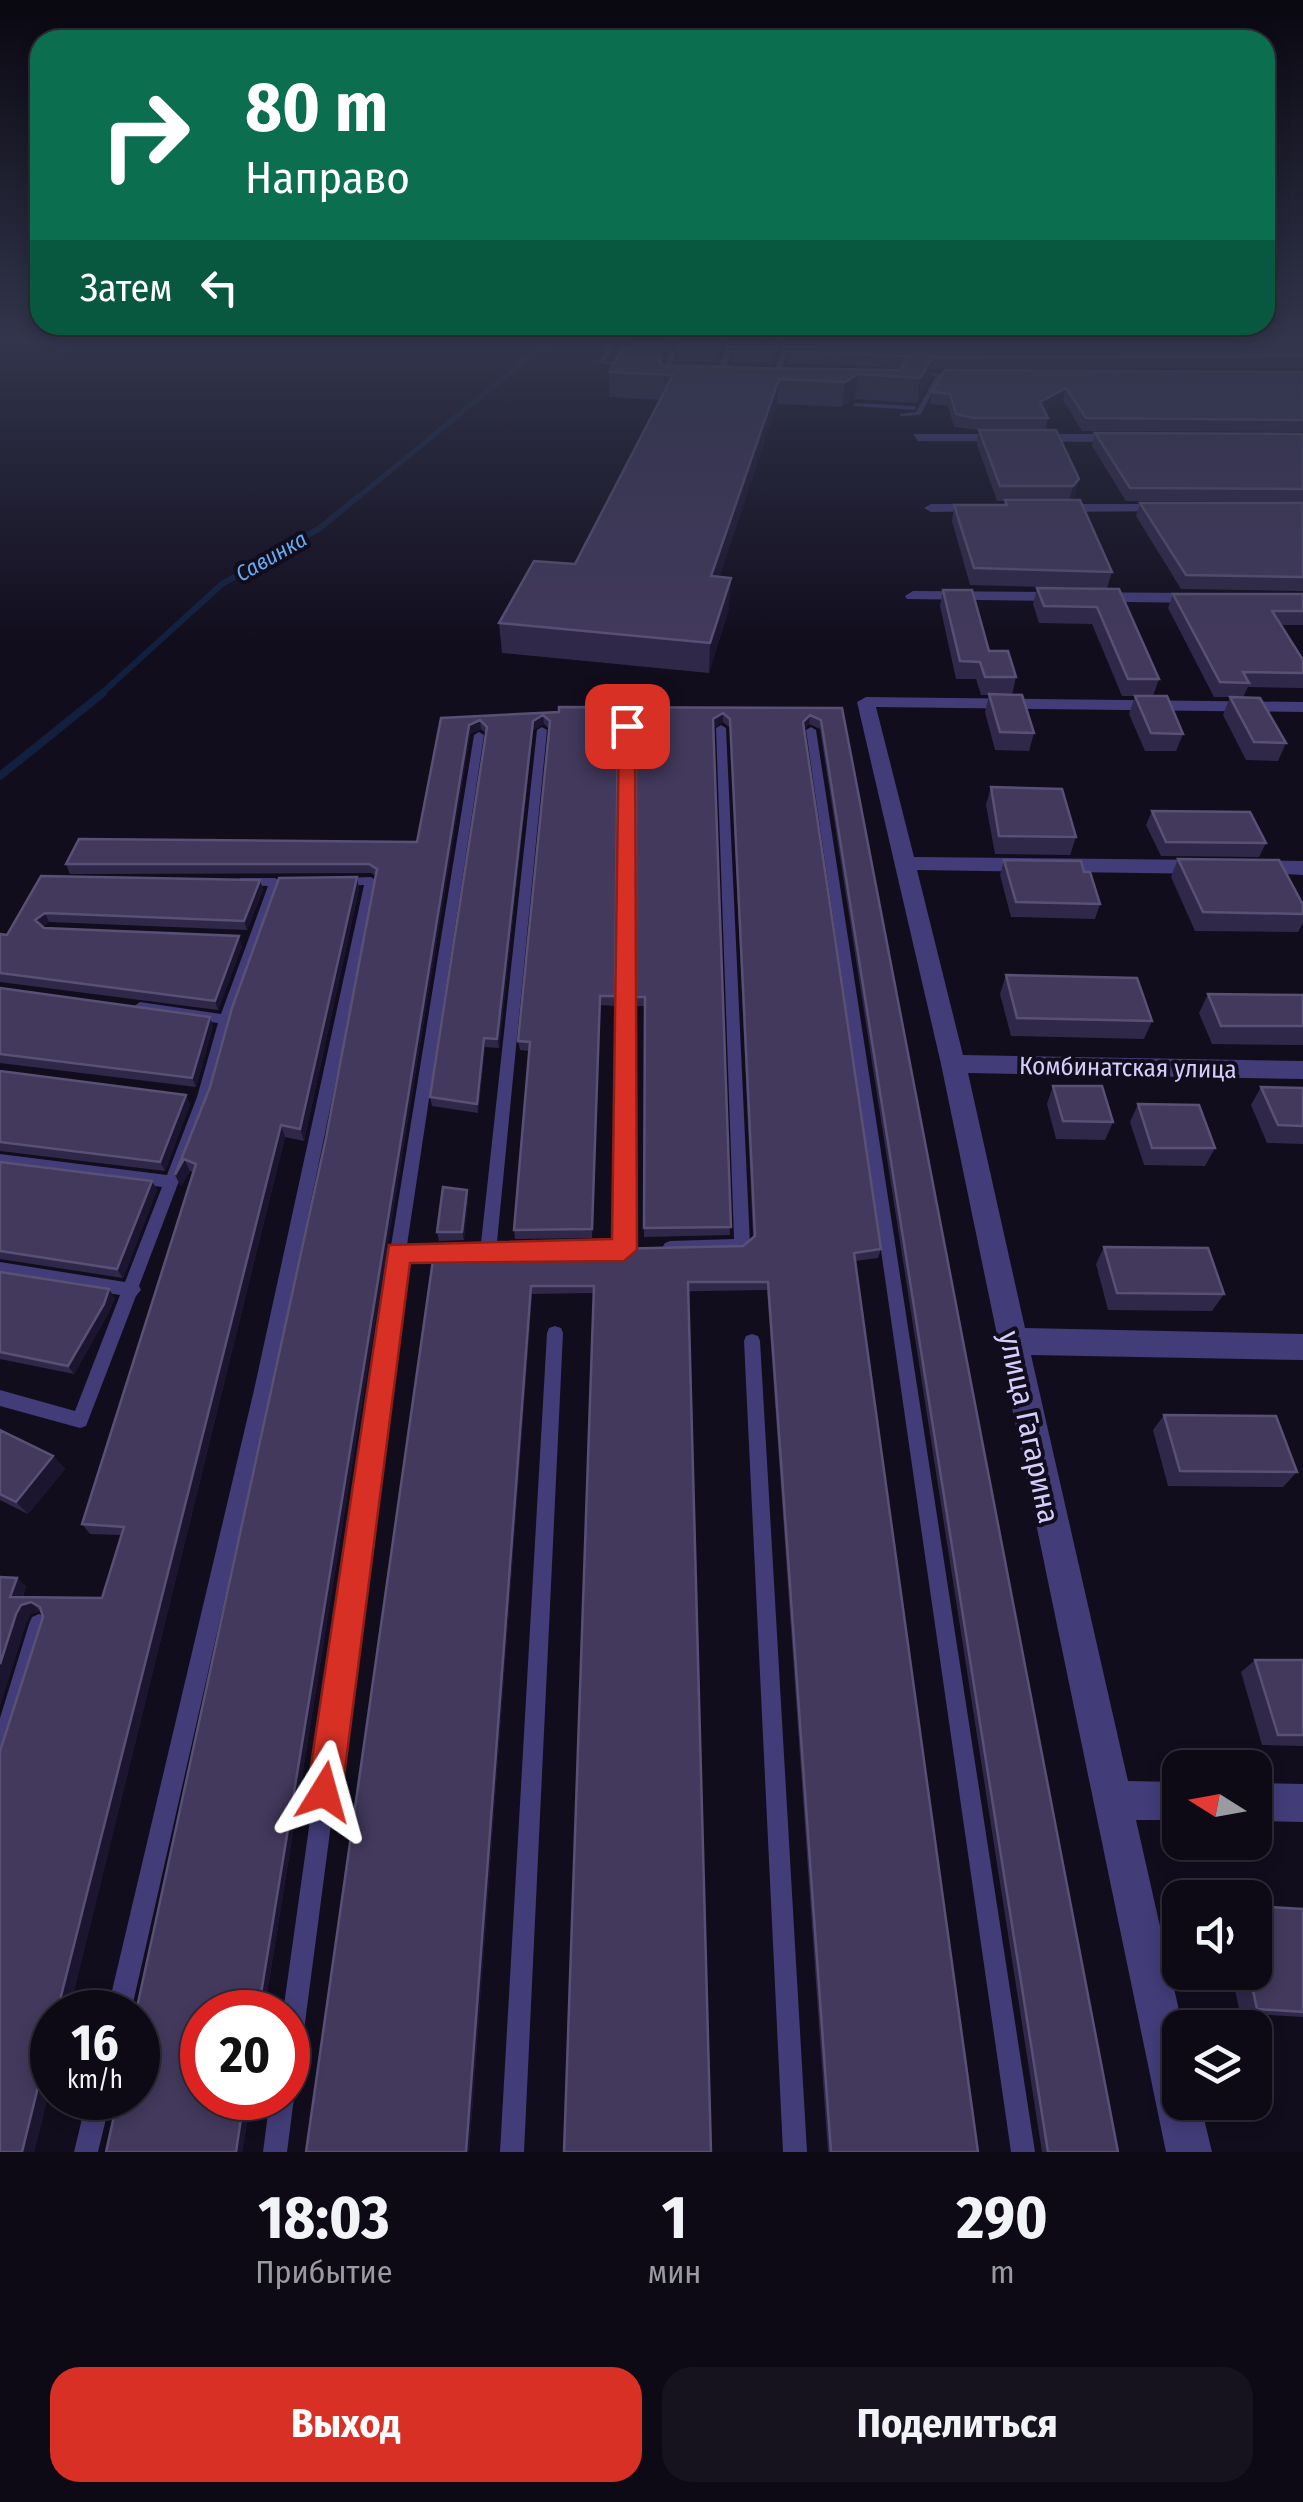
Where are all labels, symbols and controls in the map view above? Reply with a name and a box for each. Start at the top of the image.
text: 80 m [245,66,388,150]
icon: right [80,70,210,200]
text: Направо [245,151,410,205]
icon: left [192,260,247,315]
text: Затем [80,265,172,311]
water label: Савинка [231,525,312,588]
pin [585,684,670,769]
icon: arrive [600,699,655,754]
street label: Комбинатская улица [1019,1051,1237,1085]
street label: улица Гагарина [991,1328,1067,1526]
position arrow [272,1740,376,1844]
north arrow [1162,1750,1272,1860]
map controls [1162,1750,1272,2120]
button: sound [1162,1880,1272,1990]
speed limit sign: 20 [180,1990,310,2120]
button: layers [1162,2010,1272,2120]
text: 16 [71,2013,119,2073]
text: km/h [67,2065,123,2095]
text: 18:03 [258,2182,390,2254]
text: 1 [662,2182,687,2254]
text: 290 [957,2182,1048,2254]
text: Прибытие [255,2253,393,2291]
text: мин [648,2253,701,2291]
text: m [990,2253,1015,2291]
button: Выход [50,2367,642,2482]
button: Поделиться [662,2367,1253,2482]

